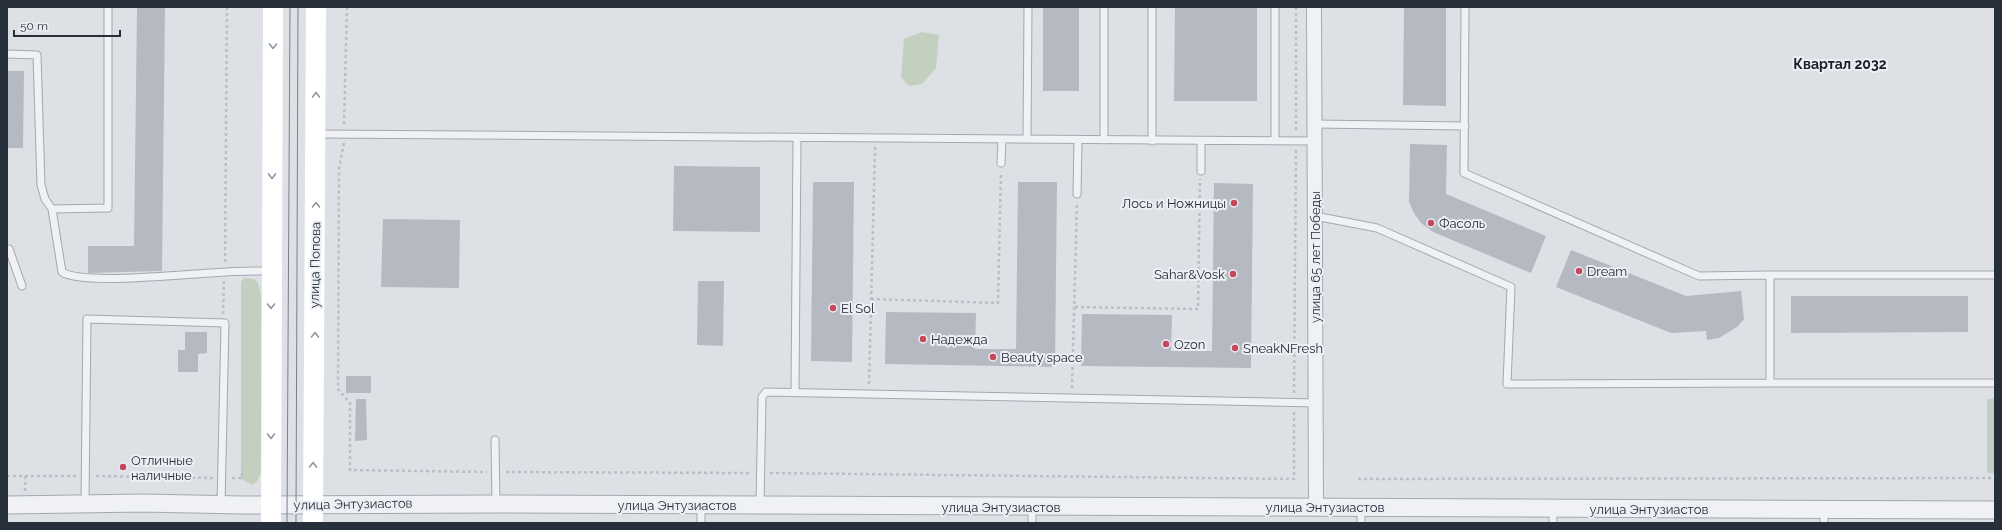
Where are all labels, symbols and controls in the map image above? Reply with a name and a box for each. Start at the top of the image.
scale bar [14,12,120,38]
text: 50 m [20,19,48,33]
one-way arrow [269,43,277,49]
district label: Квартал 2032 [1793,56,1887,72]
one-way arrow [312,92,320,98]
one-way arrow [268,173,276,179]
street label: улица 65 лет Победы [1308,191,1323,323]
place label: Лось и Ножницы [1122,196,1226,211]
marker: Лось и Ножницы [1229,198,1239,208]
one-way arrow [312,202,320,208]
place label: Фасоль [1439,216,1485,231]
marker: Фасоль [1426,218,1436,228]
street label: улица Попова [307,222,323,308]
place label: Dream [1587,264,1627,279]
marker: Dream [1574,266,1584,276]
place label: Sahar&Vosk [1154,267,1225,282]
marker: Sahar&Vosk [1228,269,1238,279]
place label: El Sol [841,301,875,316]
one-way arrow [267,303,275,309]
marker: El Sol [828,303,838,313]
one-way arrow [311,332,319,338]
place label: Надежда [931,332,988,347]
marker: Надежда [918,334,928,344]
place label: Ozon [1174,337,1205,352]
marker: Ozon [1161,339,1171,349]
place label: SneakNFresh [1243,341,1323,356]
marker: SneakNFresh [1230,343,1240,353]
place label: Beauty space [1001,350,1083,365]
marker: Beauty space [988,352,998,362]
one-way arrow [267,433,275,439]
place label: Отличные наличные [131,453,193,483]
marker: Отличные наличные [118,462,128,472]
one-way arrow [309,462,318,468]
street label: улица Энтузиастов [293,495,413,513]
street label: улица Энтузиастов [618,498,737,513]
street label: улица Энтузиастов [942,500,1061,515]
street label: улица Энтузиастов [1266,500,1385,515]
street label: улица Энтузиастов [1590,502,1709,517]

